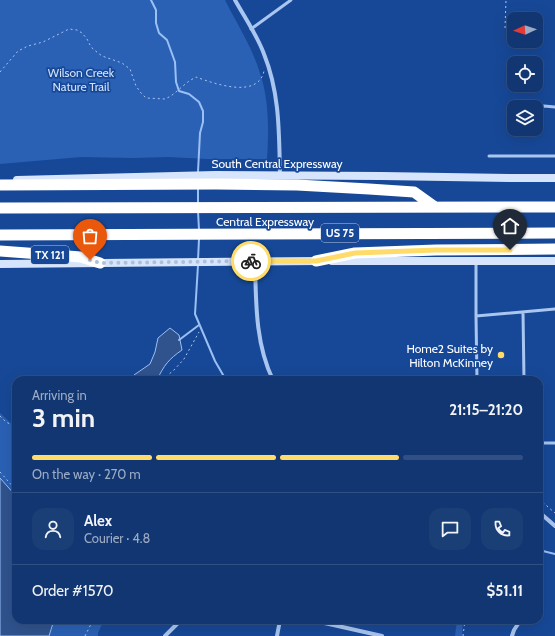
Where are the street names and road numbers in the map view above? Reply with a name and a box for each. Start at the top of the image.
street label: South Central Expressway [211,156,343,171]
street label: Central Expressway [216,214,314,229]
road number: US 75 [321,224,359,242]
road number: TX 121 [31,246,69,264]

